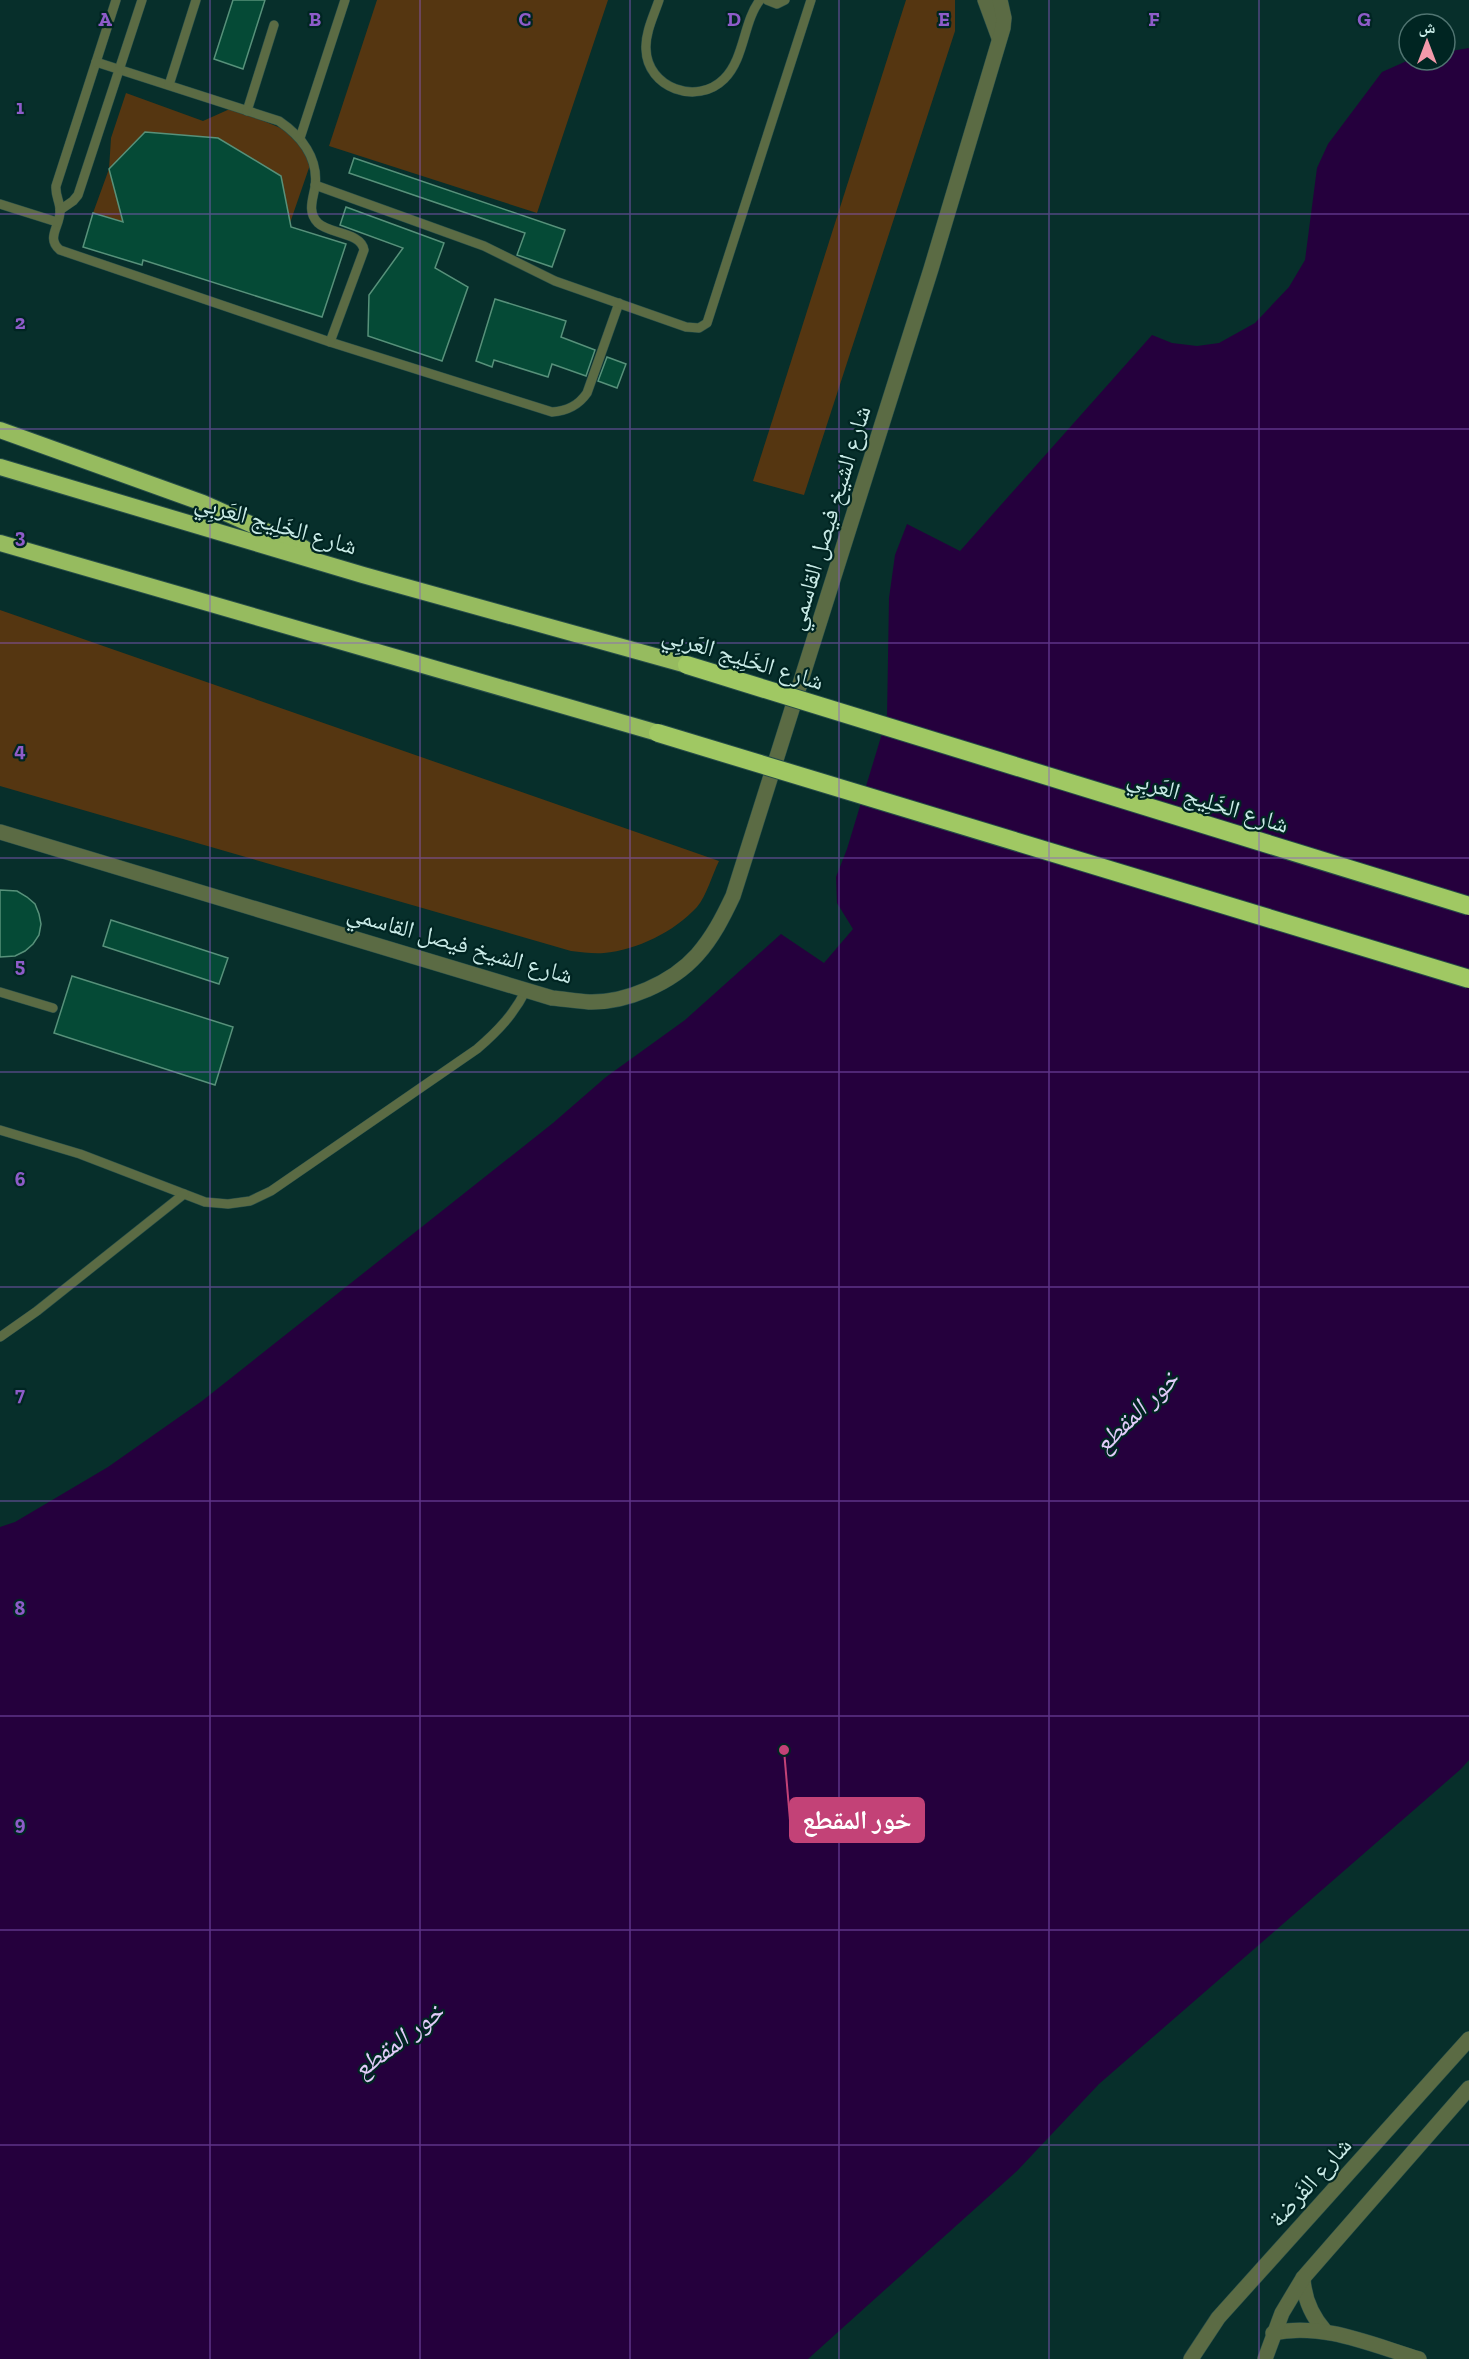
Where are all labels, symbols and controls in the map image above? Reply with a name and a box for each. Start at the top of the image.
text: A [98,7,112,31]
text: B [309,7,321,31]
text: C [519,7,532,31]
text: D [727,7,741,31]
text: E [938,7,950,31]
text: F [1148,7,1160,31]
text: G [1357,7,1371,31]
north arrow [1397,12,1457,72]
text: ش [1419,18,1436,37]
text: 1 [16,95,24,119]
text: 2 [15,310,26,334]
street label: شارع الشيخ فيصل القاسمي [781,402,881,635]
street label: شارع الخَلِيج العَربِي [190,487,361,565]
text: 3 [15,524,26,548]
street label: شارع الخَلِيج العَربِي [657,619,827,701]
text: 4 [14,738,26,762]
street label: شارع الخَلِيج العَربِي [1122,762,1292,844]
street label: شارع الشيخ فيصل القاسمي [343,897,576,995]
text: 5 [15,953,25,977]
text: 6 [15,1167,26,1191]
water label: خور المقطع [1087,1362,1186,1460]
text: 7 [15,1382,25,1406]
text: 8 [15,1596,26,1620]
callout: خور المقطع [790,1798,924,1842]
text: خور المقطع [802,1804,912,1837]
text: 9 [15,1811,26,1835]
water label: خور المقطع [346,1995,451,2085]
street label: شارع الفَرضة [1262,2131,1358,2233]

